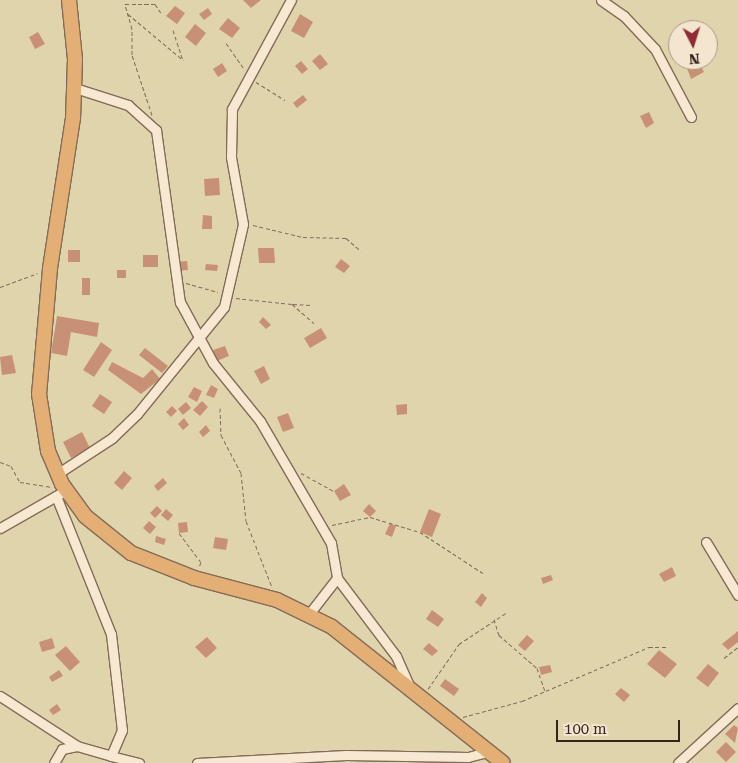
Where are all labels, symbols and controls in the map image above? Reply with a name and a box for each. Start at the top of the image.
north arrow [668,20,718,70]
text: N [688,51,700,67]
scale bar [558,710,682,742]
text: 100 m [564,720,607,738]

